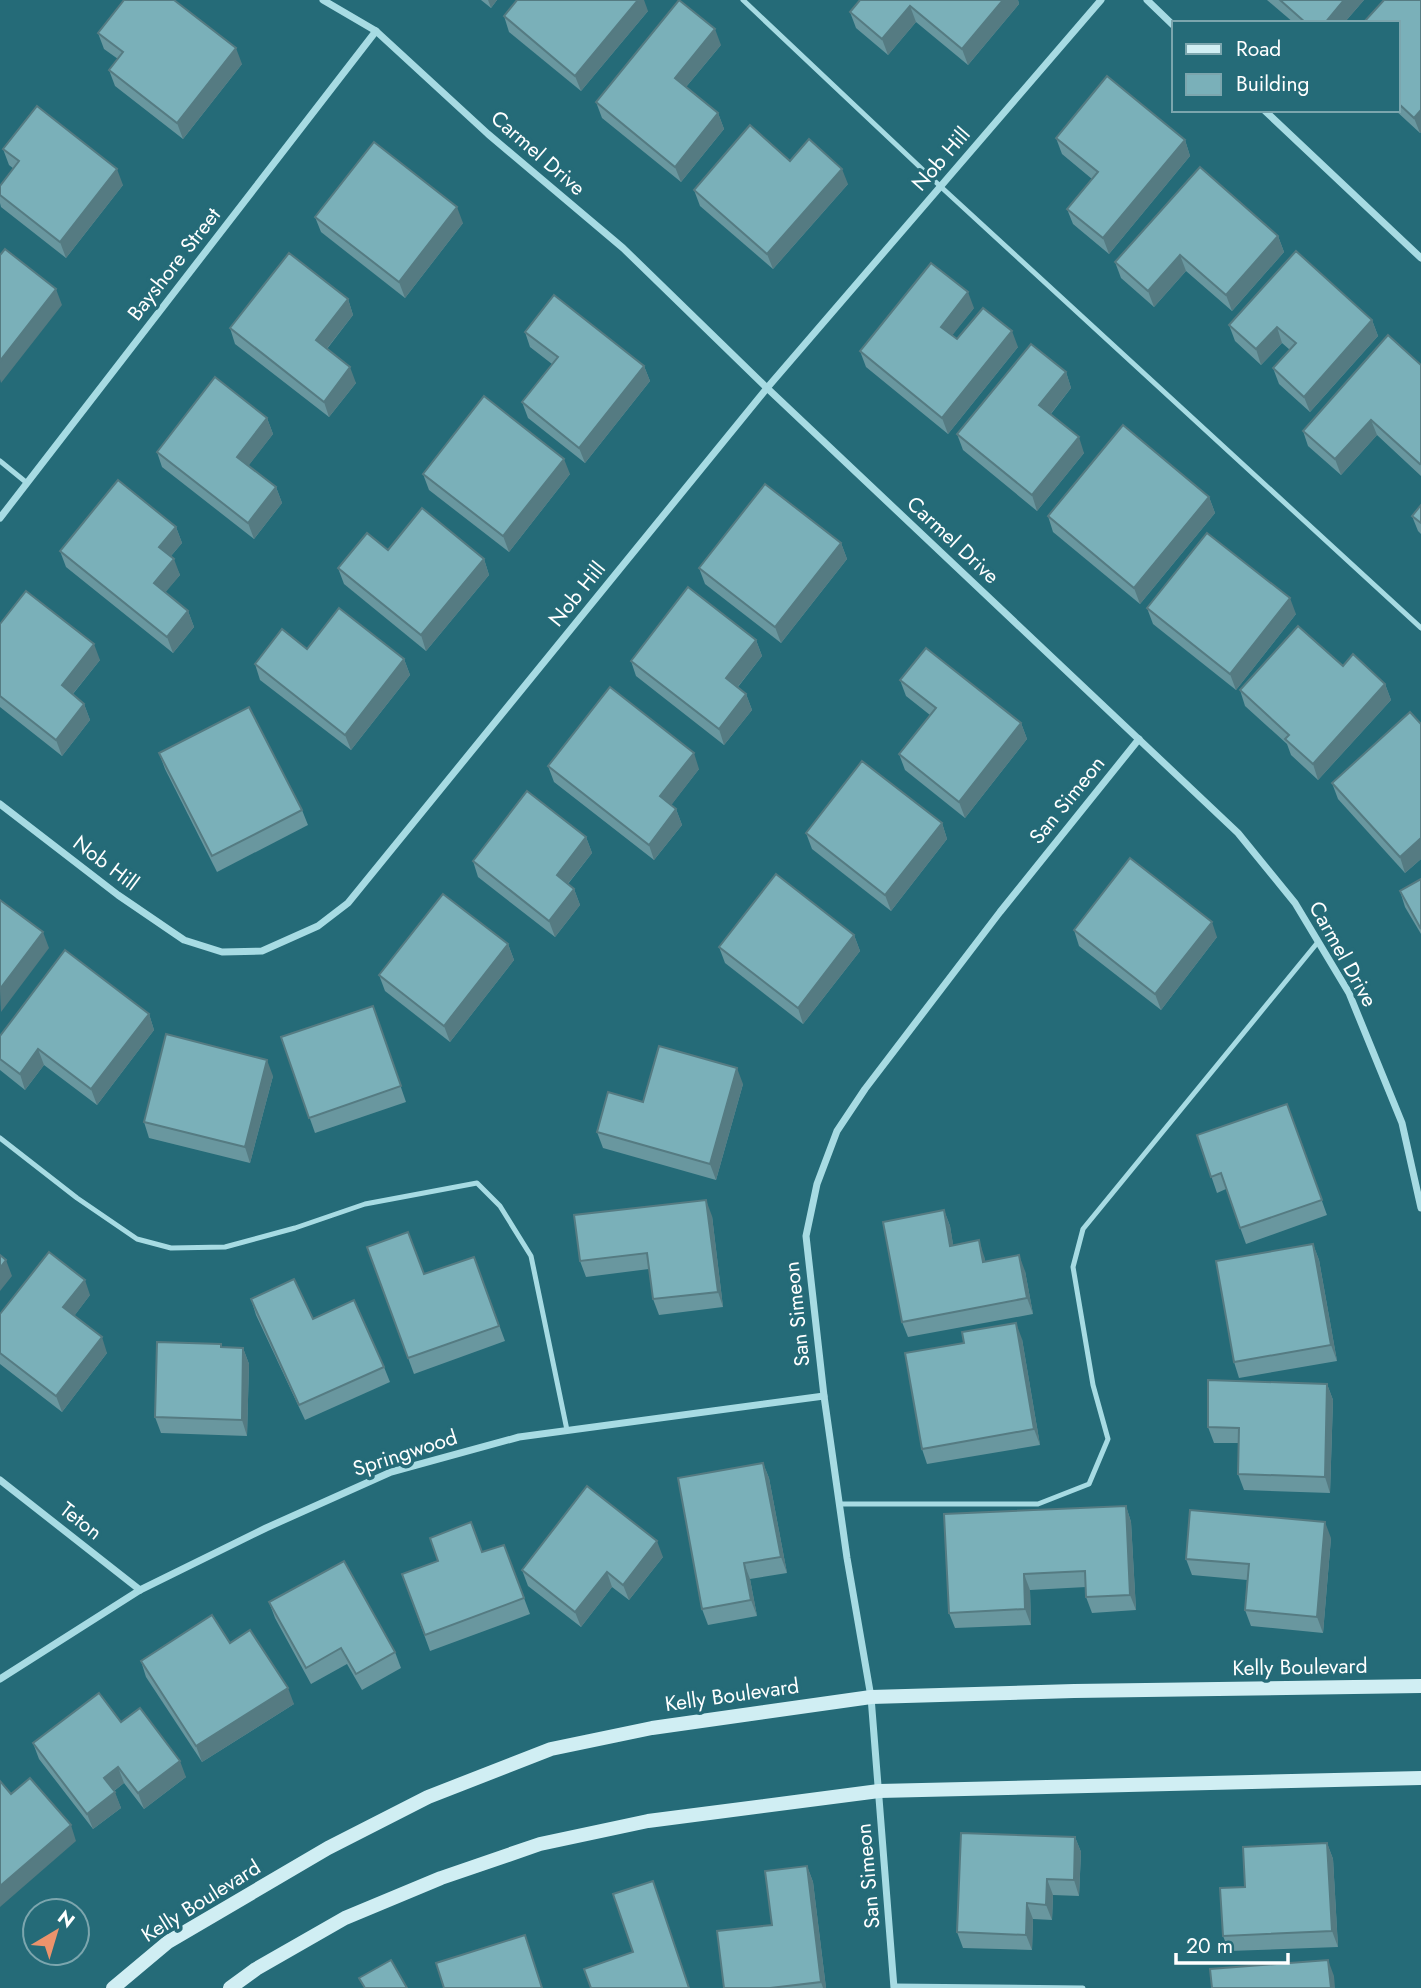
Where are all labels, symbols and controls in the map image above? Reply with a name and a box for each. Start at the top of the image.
legend [1172,21,1400,112]
text: Road [1236,34,1281,64]
text: Building [1236,69,1309,99]
street label: Carmel Drive [484,103,592,203]
street label: Nob Hill [905,120,977,198]
street label: Bayshore Street [120,201,228,327]
street label: Carmel Drive [900,489,1006,591]
street label: Nob Hill [541,555,613,633]
street label: San Simeon [1022,750,1112,850]
street label: Nob Hill [67,828,145,898]
street label: Carmel Drive [1302,896,1384,1012]
street label: San Simeon [777,1260,817,1368]
street label: Springwood [349,1422,461,1484]
street label: Teton [54,1495,108,1547]
street label: Kelly Boulevard [1232,1651,1368,1683]
street label: Kelly Boulevard [663,1671,801,1719]
street label: San Simeon [848,1822,888,1930]
street label: Kelly Boulevard [136,1852,266,1950]
north arrow [21,1897,91,1967]
text: N [52,1904,80,1934]
scale bar [1176,1922,1288,1966]
text: 20 m [1186,1931,1233,1961]

